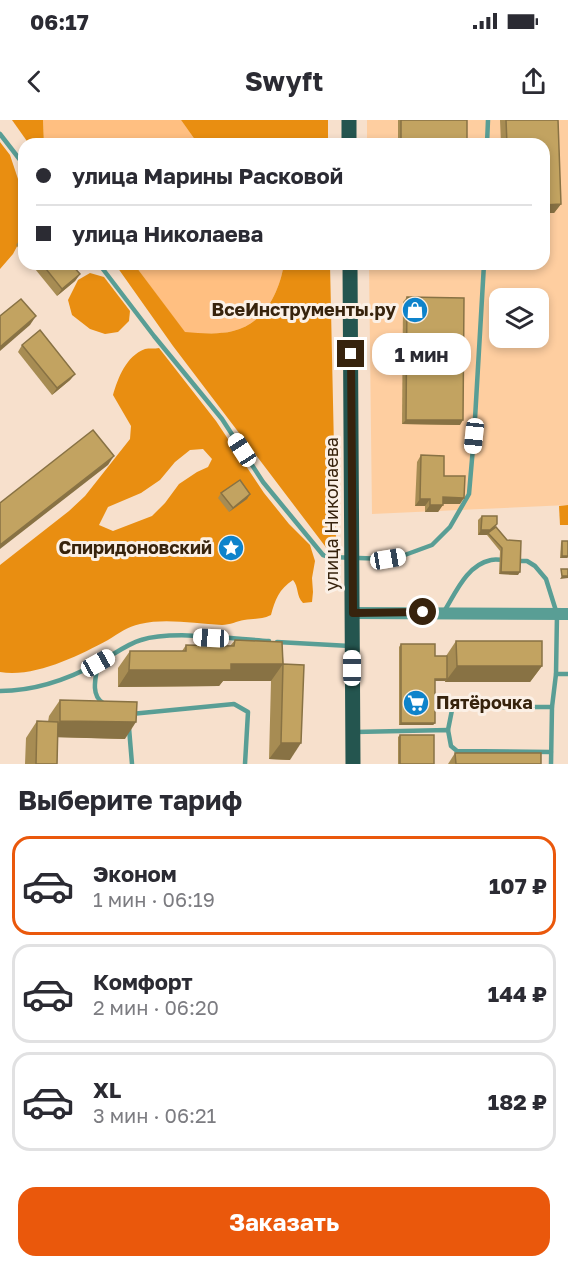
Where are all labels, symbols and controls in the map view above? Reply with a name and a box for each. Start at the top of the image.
text: 06:17 [30,8,89,35]
icon: back [18,65,51,98]
text: Swyft [245,65,323,97]
icon: share [517,65,550,98]
text: улица Марины Расковой [72,162,343,189]
text: улица Николаева [72,220,263,247]
map controls [489,288,549,348]
button: layers [489,288,549,348]
shop icon: ВсеИнструменты.ру [400,295,430,325]
place label: ВсеИнструменты.ру [212,298,396,320]
callout: 1 мин [372,333,471,375]
route end [337,340,364,367]
text: 1 мин [394,342,449,366]
car [463,417,485,455]
car [225,430,259,470]
street label: улица Николаева [320,437,342,591]
place icon: Спиридоновский [216,533,246,563]
place label: Спиридоновский [58,536,212,558]
car [369,547,407,571]
route start [409,598,436,625]
car [193,628,229,648]
car [78,646,118,680]
car [343,650,361,686]
supermarket icon: Пятёрочка [401,688,431,718]
place label: Пятёрочка [436,691,533,713]
text: Выберите тариф [18,784,242,816]
icon: car [21,859,75,913]
text: Эконом [93,860,177,887]
text: 107 ₽ [489,872,547,899]
text: 1 мин · 06:19 [93,887,215,911]
icon: car [21,967,75,1021]
text: Комфорт [93,968,193,995]
text: 144 ₽ [488,980,547,1007]
text: 2 мин · 06:20 [93,995,219,1019]
icon: car [21,1075,75,1129]
text: XL [93,1076,121,1103]
text: 182 ₽ [488,1088,547,1115]
text: 3 мин · 06:21 [93,1103,216,1127]
button: Заказать [18,1187,550,1256]

